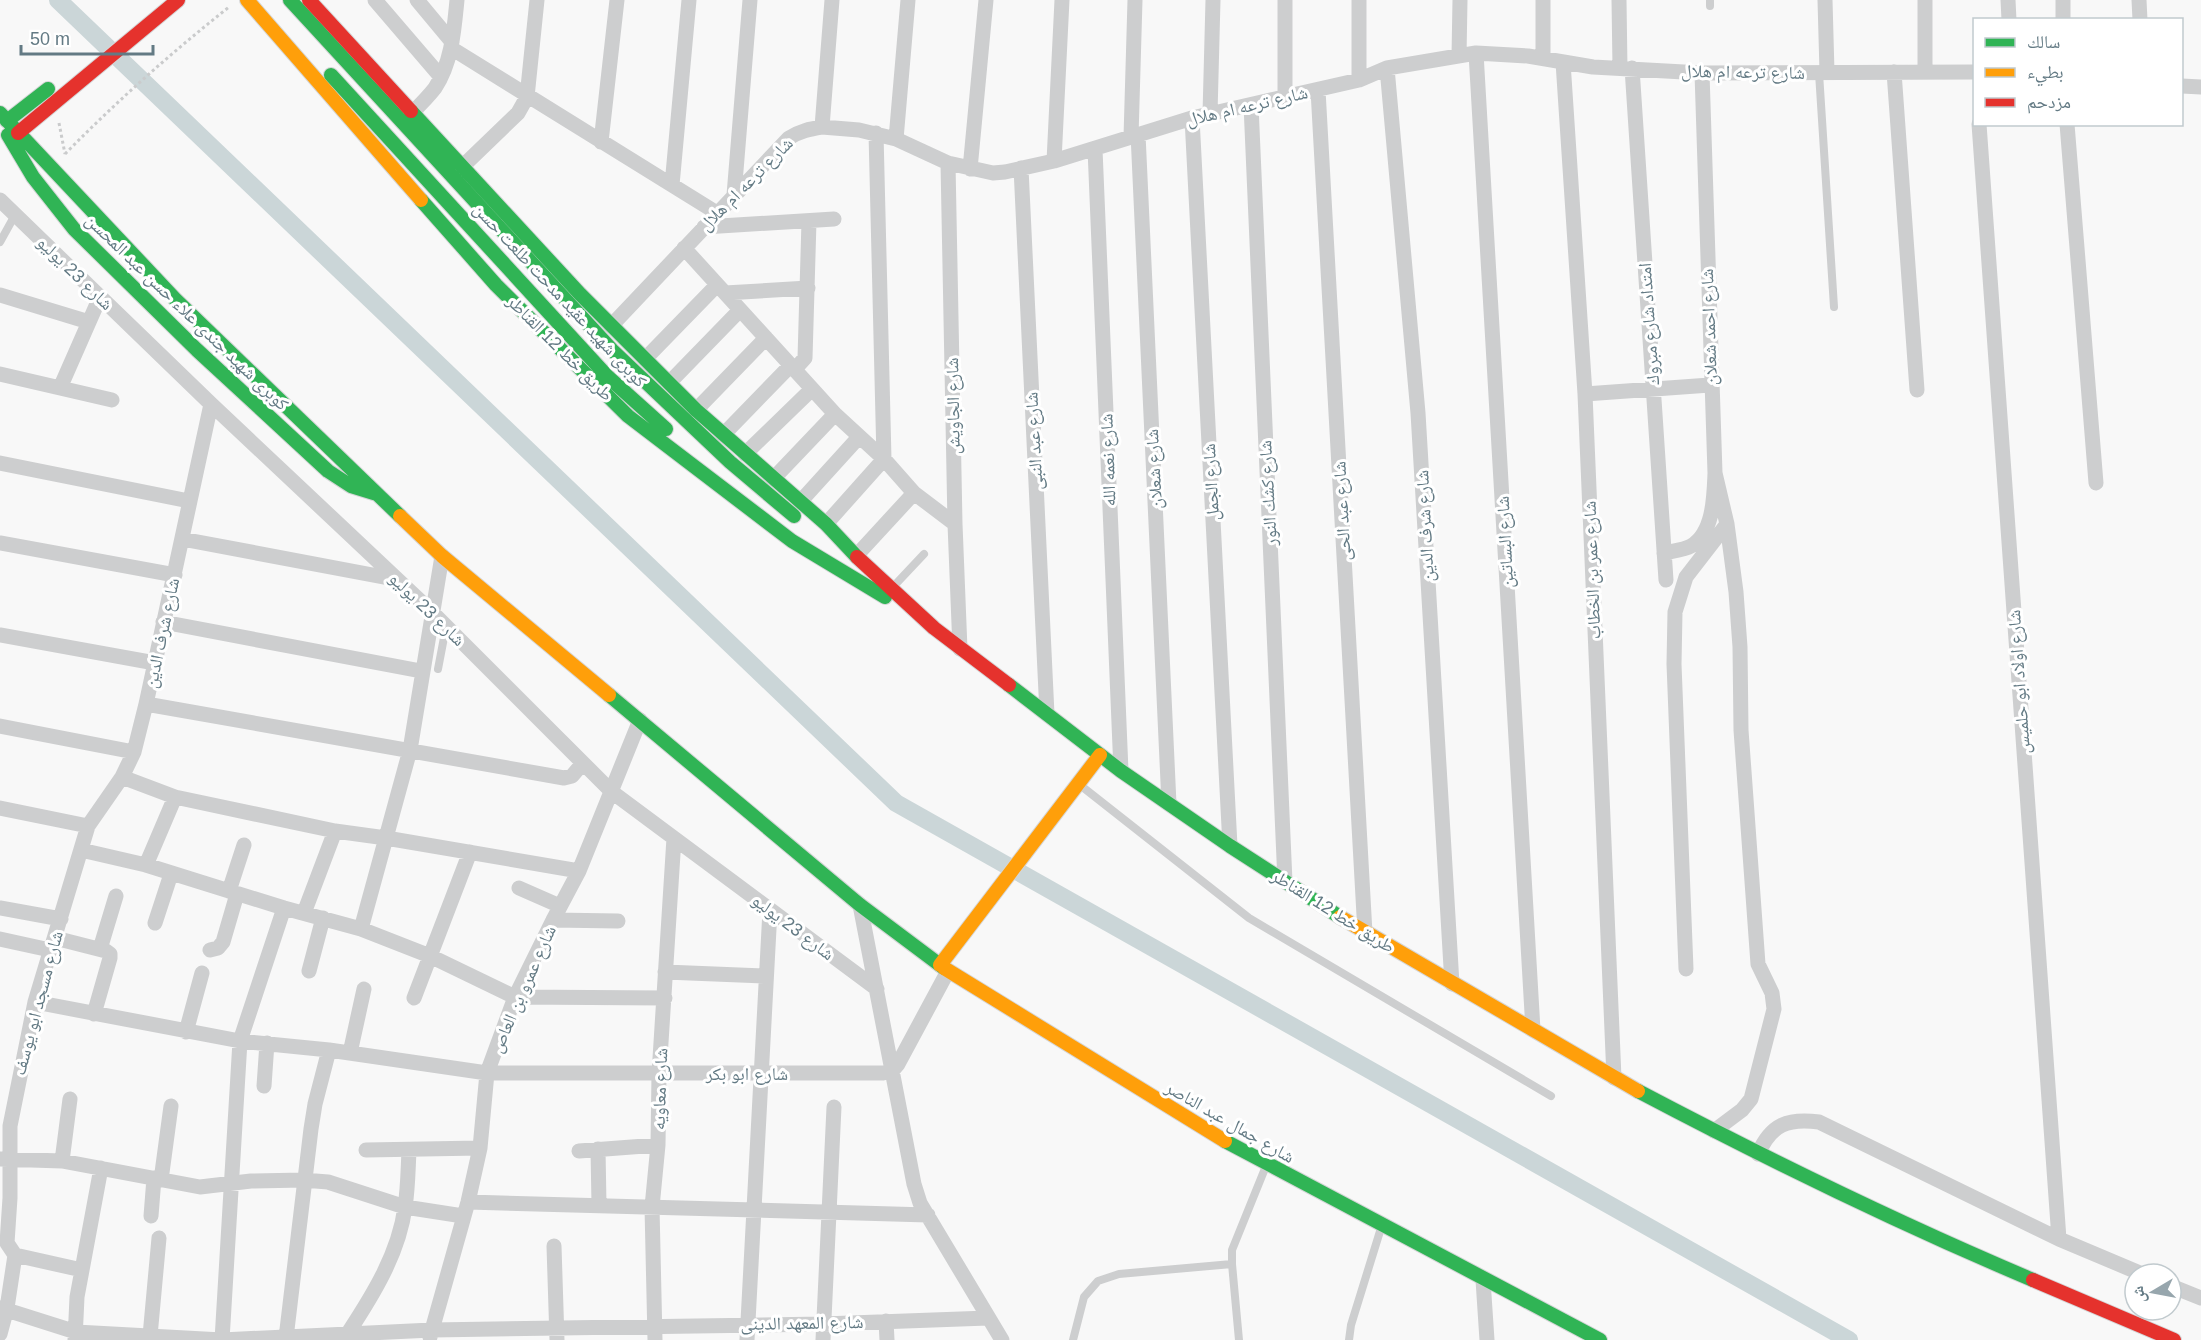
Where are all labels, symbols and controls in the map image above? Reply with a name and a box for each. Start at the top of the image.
scale bar [21,18,153,56]
legend [1973,18,2183,126]
text: 50 m [30,29,70,49]
text: سالك [2027,32,2060,52]
street label: شارع ترعه ام هلال [1681,61,1805,85]
text: بطيء [2027,62,2064,87]
street label: شارع ترعه ام هلال [1184,82,1310,132]
text: مزدحم [2027,92,2071,114]
street label: شارع ترعه ام هلال [695,133,798,236]
street label: كوبرى شهيد عقيد مدحت طلعت حسن [469,199,651,392]
street label: كوبرى شهيد جندى علاء حسن عبد المحسن [81,210,293,415]
street label: شارع 23 يوليو [32,232,117,315]
street label: امتداد شارع مبروك [1635,262,1664,386]
street label: شارع احمد شعلان [1697,268,1722,386]
street label: طريق خط 12 القناطر [502,290,617,406]
street label: شارع الجاويش [942,357,965,455]
street label: شارع عبد النبى [1021,391,1048,490]
street label: شارع نعمه الله [1096,413,1121,507]
street label: شارع شعلان [1142,428,1167,509]
street label: شارع كشك النور [1255,440,1282,547]
street label: شارع الجمل [1199,443,1224,521]
street label: شارع عبد الحى [1329,461,1356,561]
street label: شارع شرف الدين [1412,470,1439,582]
street label: شارع البساتين [1493,495,1518,589]
street label: شارع عمر بن الخطاب [1580,500,1605,639]
street label: شارع 23 يوليو [384,568,469,651]
street label: شارع شرف الدين [141,576,184,690]
street label: شارع اولاد ابو حلميس [2004,609,2035,755]
street label: طريق خط 12 القناطر [1266,865,1398,958]
street label: شارع 23 يوليو [747,890,838,965]
street label: شارع عمرو بن العاص [486,922,561,1056]
street label: شارع مسجد ابو يوسف [9,929,68,1078]
street label: شارع معاويه [649,1048,672,1130]
street label: شارع ابو بكر [705,1064,788,1085]
street label: شارع جمال عبد الناصر [1161,1076,1298,1168]
north arrow [2123,1262,2183,1322]
text: ش [2129,1284,2150,1304]
street label: شارع المعهد الدينى [740,1312,864,1335]

